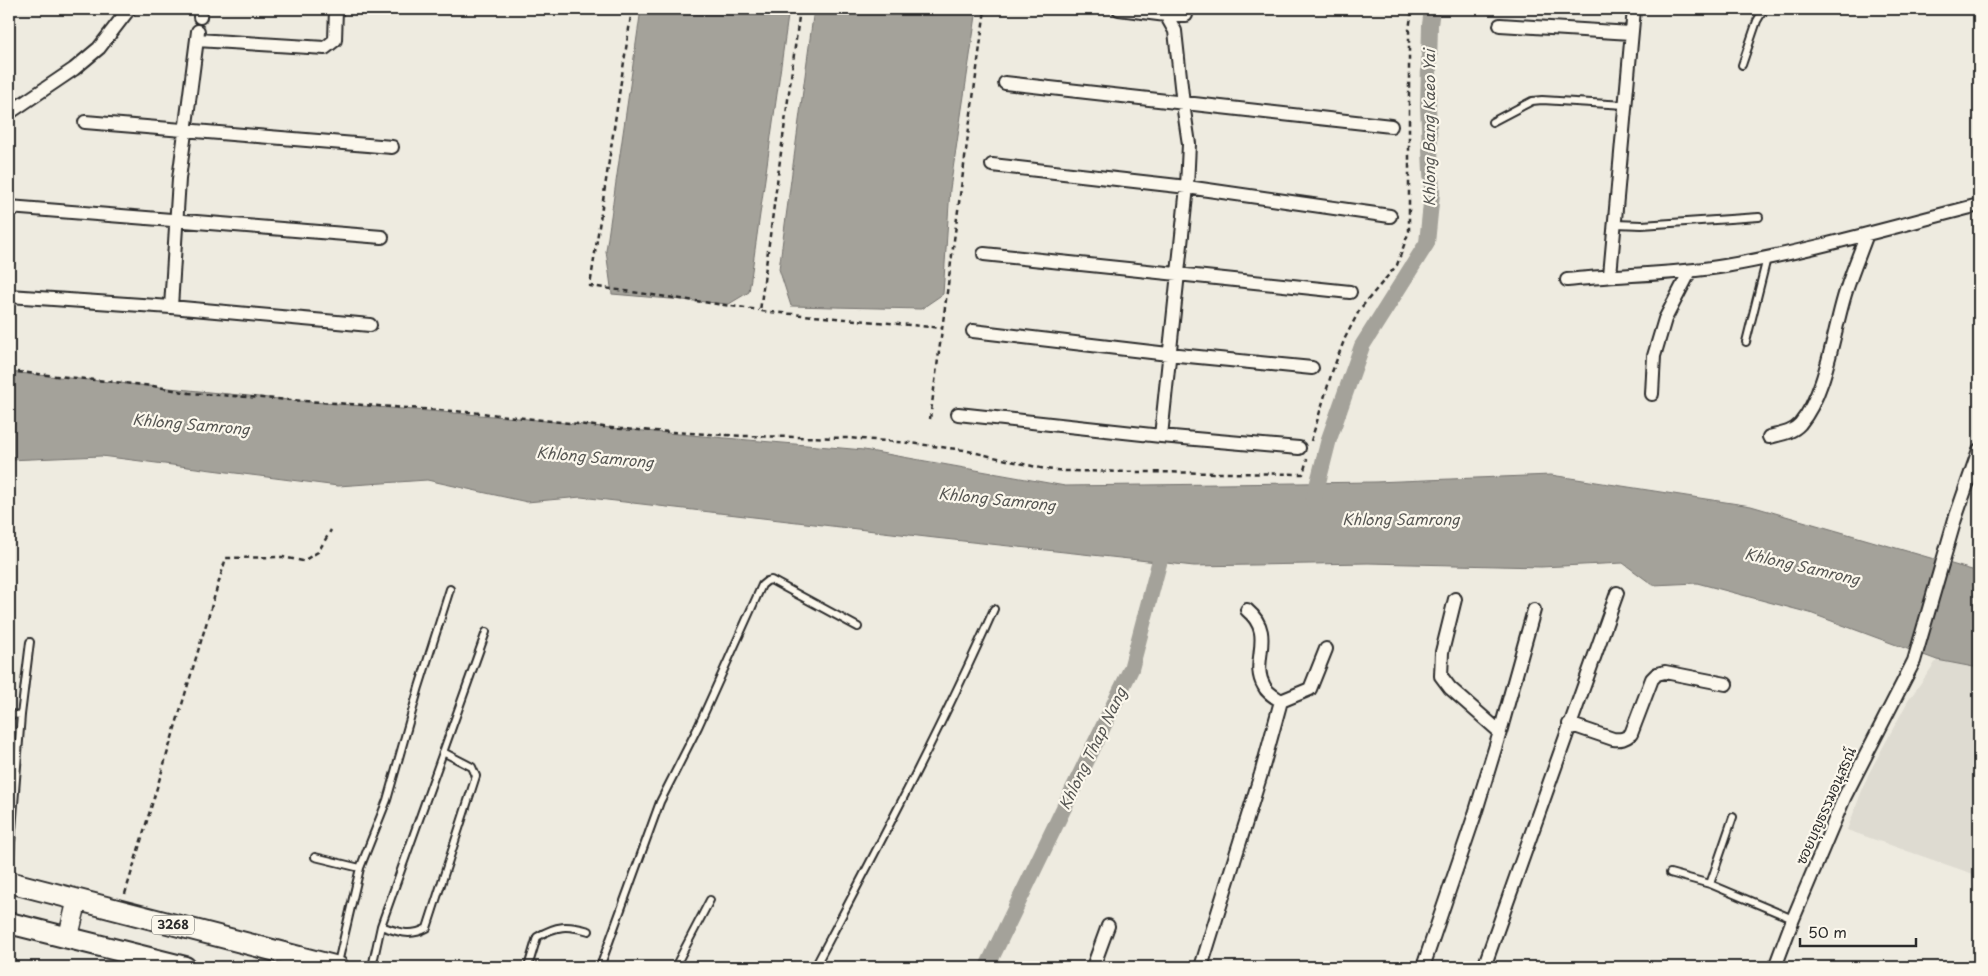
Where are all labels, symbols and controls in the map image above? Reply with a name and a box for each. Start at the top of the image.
water label: Khlong Bang Kaeo Yai [1417,47,1440,207]
water label: Khlong Samrong [132,407,252,440]
water label: Khlong Samrong [536,440,656,473]
water label: Khlong Samrong [938,481,1058,516]
water label: Khlong Samrong [1342,507,1461,530]
water label: Khlong Samrong [1743,541,1864,590]
water label: Khlong Thap Nang [1052,682,1132,813]
street label: ซอยบุญธรรมอนุสรณ์ [1790,743,1861,868]
road number: 3268 [152,916,194,934]
scale bar [1800,916,1917,948]
text: 50 m [1808,920,1847,943]

